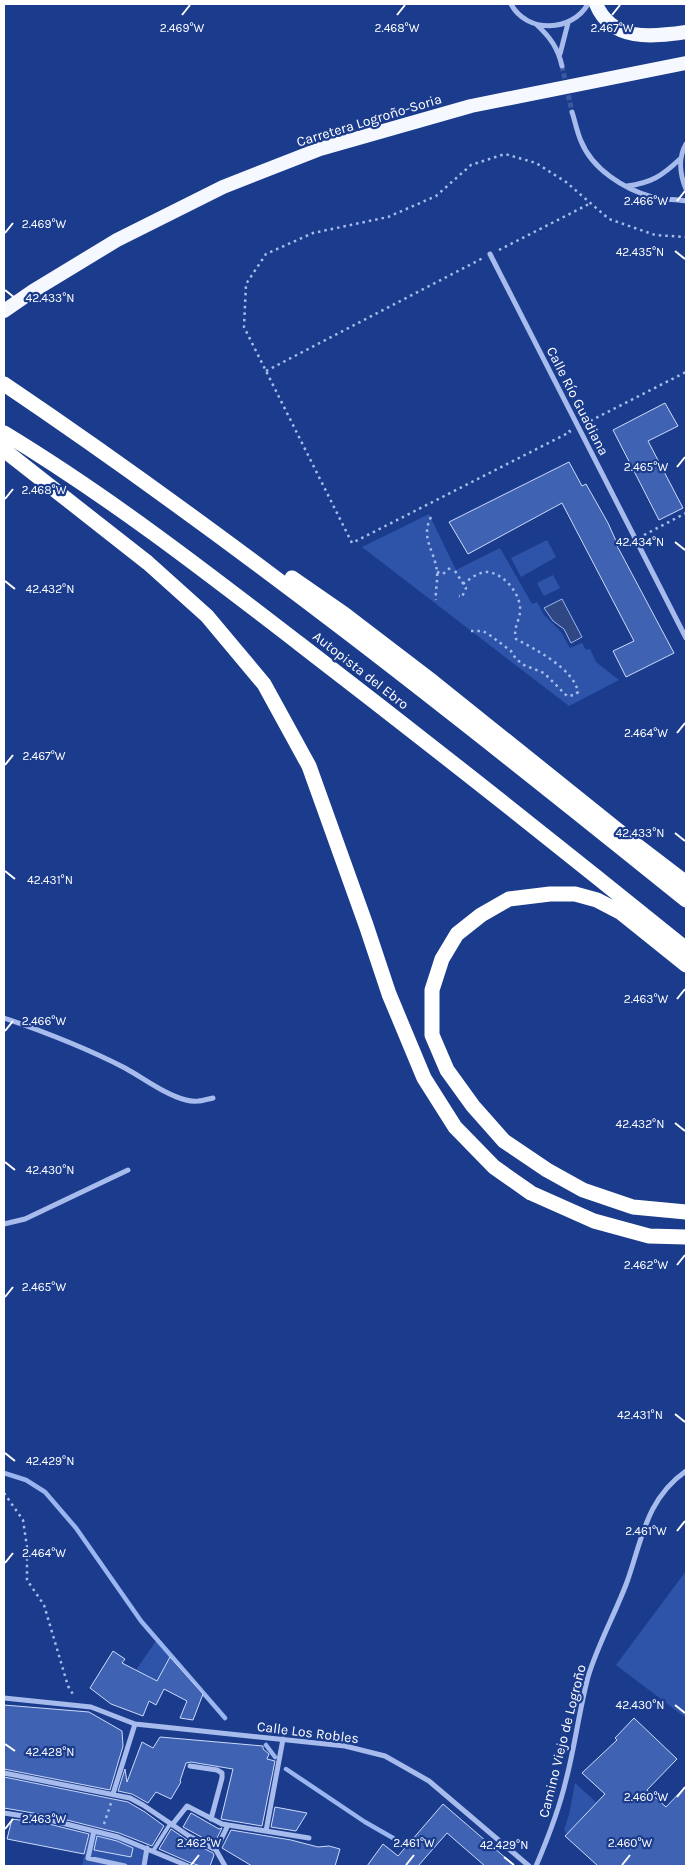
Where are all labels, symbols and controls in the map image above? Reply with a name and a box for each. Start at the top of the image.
text: 2.469°W [160,21,204,35]
text: 2.468°W [375,21,420,35]
text: 2.467°W [590,21,634,35]
street label: Carretera Logroño-Soria [294,90,444,151]
text: 2.466°W [624,194,668,208]
text: 2.469°W [22,217,66,231]
text: 42.435°N [616,245,664,259]
text: 42.433°N [26,291,74,305]
street label: Calle Río Guadiana [543,344,612,459]
text: 2.465°W [624,460,668,474]
text: 2.468°W [22,483,67,497]
text: 42.434°N [616,535,664,549]
text: 42.432°N [26,582,74,596]
street label: Autopista del Ebro [309,628,412,713]
text: 2.464°W [624,726,668,740]
text: 2.467°W [22,749,66,763]
text: 42.433°N [616,826,664,840]
text: 42.431°N [27,873,73,887]
text: 2.463°W [624,992,669,1006]
text: 2.466°W [22,1014,66,1028]
text: 42.432°N [616,1117,664,1131]
text: 42.430°N [25,1163,75,1177]
text: 2.462°W [624,1258,668,1272]
text: 2.465°W [22,1280,66,1294]
text: 42.431°N [617,1408,663,1422]
text: 42.429°N [26,1454,74,1468]
text: 2.461°W [625,1524,667,1538]
text: 2.464°W [22,1546,66,1560]
street label: Camino Viejo de Logroño [535,1663,590,1819]
text: 42.430°N [615,1698,665,1712]
street label: Calle Los Robles [256,1718,360,1747]
text: 42.428°N [25,1745,75,1759]
text: 2.460°W [624,1790,669,1804]
text: 2.463°W [22,1812,67,1826]
text: 2.462°W [177,1836,221,1850]
text: 2.461°W [393,1836,435,1850]
text: 2.460°W [608,1836,653,1850]
text: 42.429°N [480,1838,528,1852]

